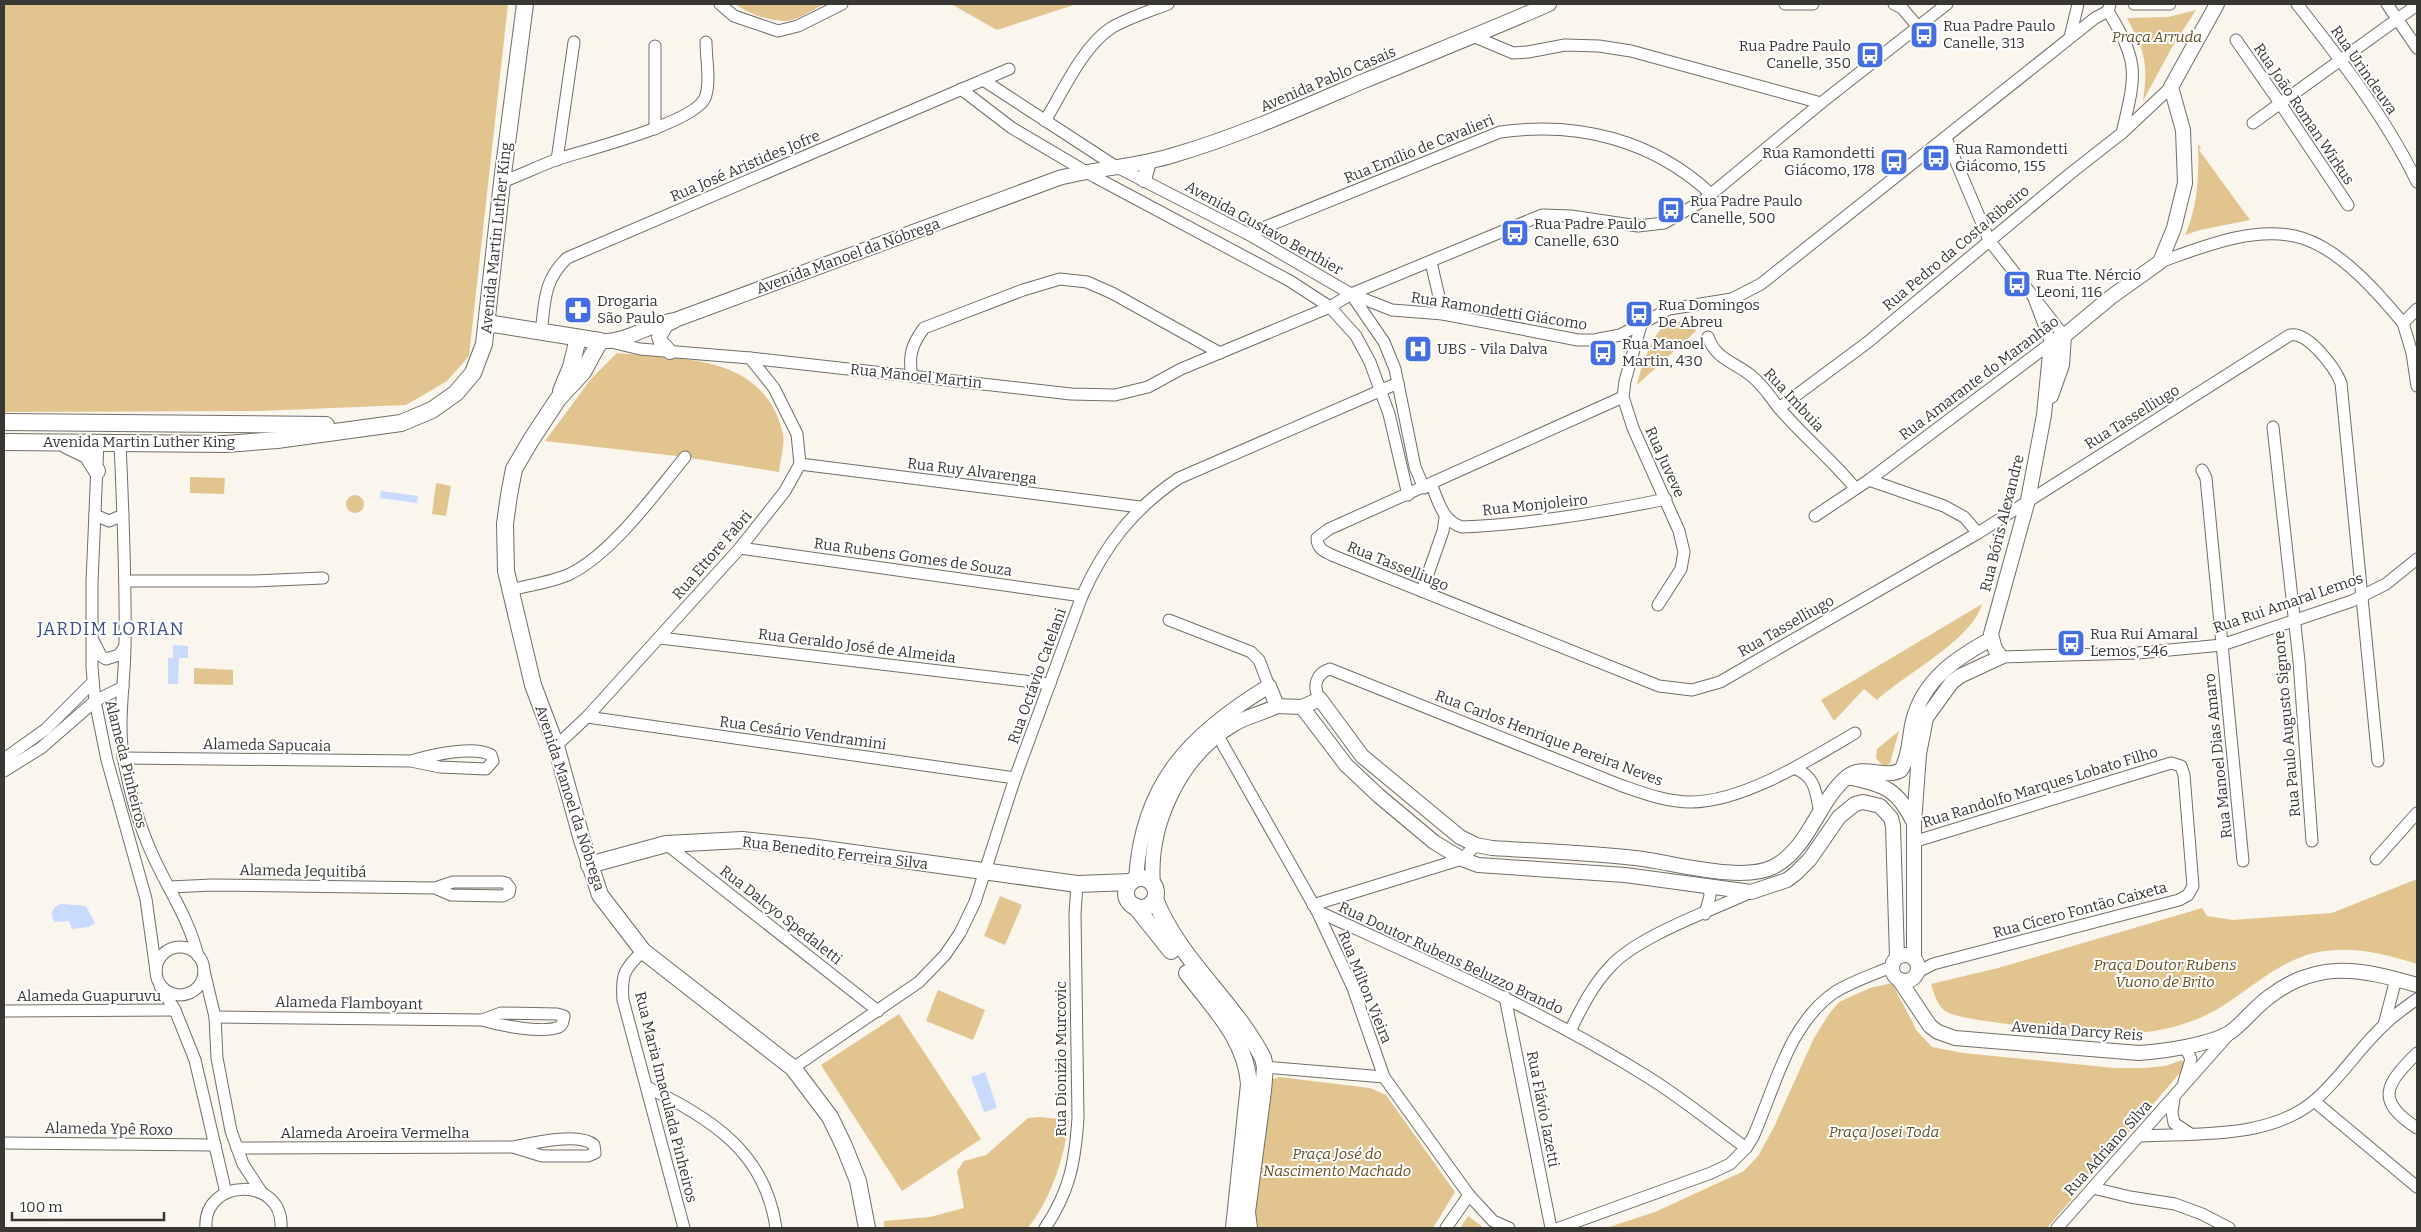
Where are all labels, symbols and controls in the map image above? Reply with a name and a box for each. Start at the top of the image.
place label: Rua Padre Paulo Canelle, 313 [1943,17,2055,52]
bus stop icon: Rua Padre Paulo Canelle, 313 [1909,20,1939,50]
street label: Rua Urindeuva [2327,22,2401,118]
park label: Praça Arruda [2112,28,2202,46]
place label: Rua Padre Paulo Canelle, 350 [1739,37,1851,72]
bus stop icon: Rua Padre Paulo Canelle, 350 [1855,40,1885,70]
street label: Rua João Roman Wirkus [2250,40,2358,188]
street label: Avenida Pablo Casais [1257,42,1399,116]
street label: Rua Emílio de Cavalieri [1342,111,1497,187]
street label: Rua José Aristides Jofre [667,126,823,206]
place label: Rua Ramondetti Giácomo, 155 [1955,140,2068,175]
street label: Avenida Martin Luther King [477,141,515,335]
bus stop icon: Rua Ramondetti Giácomo, 155 [1921,143,1951,173]
place label: Rua Ramondetti Giácomo, 178 [1762,144,1876,179]
bus stop icon: Rua Ramondetti Giácomo, 178 [1879,147,1909,177]
street label: Avenida Gustavo Berthier [1182,177,1346,279]
street label: Rua Pedro da Costa Ribeiro [1879,181,2033,315]
place label: Rua Padre Paulo Canelle, 500 [1690,192,1802,227]
bus stop icon: Rua Padre Paulo Canelle, 500 [1656,195,1686,225]
street label: Avenida Manoel da Nóbrega [754,214,942,298]
place label: Rua Padre Paulo Canelle, 630 [1534,215,1646,250]
bus stop icon: Rua Padre Paulo Canelle, 630 [1500,218,1530,248]
place label: Rua Tte. Nércio Leoni, 116 [2036,266,2141,301]
bus stop icon: Rua Tte. Nércio Leoni, 116 [2002,269,2032,299]
street label: Rua Ramondetti Giácomo [1410,288,1588,334]
place label: Drogaria São Paulo [597,292,665,327]
pharmacy icon: Drogaria São Paulo [563,295,593,325]
place label: Rua Domingos De Abreu [1658,296,1760,331]
bus stop icon: Rua Domingos De Abreu [1624,299,1654,329]
street label: Rua Amarante do Maranhão [1896,312,2062,444]
hospital icon: UBS - Vila Dalva [1403,334,1433,364]
place label: Rua Manoel Martin, 430 [1622,335,1704,370]
bus stop icon: Rua Manoel Martin, 430 [1588,338,1618,368]
place label: UBS - Vila Dalva [1437,340,1548,358]
street label: Rua Manoel Martin [849,360,983,392]
street label: Rua Imbuia [1760,365,1828,435]
street label: Rua Tasselliugo [2081,381,2183,453]
street label: Rua Juveve [1641,424,1689,500]
street label: Avenida Martin Luther King [43,433,235,451]
street label: Rua Bóris Alexandre [1976,453,2028,593]
street label: Rua Ruy Alvarenga [906,454,1038,488]
street label: Rua Monjoleiro [1481,491,1589,519]
street label: Rua Ettore Fabri [669,507,756,603]
street label: Rua Rubens Gomes de Souza [813,534,1013,580]
street label: Rua Tasselliugo [1345,537,1451,595]
street label: Rua Rui Amaral Lemos [2211,569,2365,637]
street label: Rua Tasselliugo [1735,591,1837,661]
street label: Rua Octávio Catelani [1004,605,1070,746]
district label: JARDIM LORIAN [36,618,185,640]
street label: Rua Geraldo José de Almeida [757,625,957,667]
place label: Rua Rui Amaral Lemos, 546 [2090,625,2198,660]
bus stop icon: Rua Rui Amaral Lemos, 546 [2056,628,2086,658]
street label: Rua Paulo Augusto Signore [2270,630,2304,818]
street label: Rua Manoel Dias Amaro [2200,673,2236,839]
street label: Rua Carlos Henrique Pereira Neves [1433,686,1665,790]
street label: Alameda Pinheiros [101,698,151,830]
street label: Avenida Manoel da Nóbrega [531,703,609,893]
street label: Rua Cesário Vendramini [718,712,888,754]
street label: Alameda Sapucaia [203,735,331,755]
street label: Rua Randolfo Marques Lobato Filho [1920,743,2160,831]
street label: Rua Benedito Ferreira Silva [741,833,929,873]
street label: Alameda Jequitibá [239,861,367,881]
street label: Rua Dalcyo Spedaletti [716,862,846,969]
street label: Rua Cícero Fontão Caixeta [1991,878,2169,942]
street label: Rua Doutor Rubens Beluzzo Brando [1336,898,1566,1018]
street label: Rua Milton Vieira [1334,928,1396,1046]
park label: Praça Doutor Rubens Vuono de Brito [2093,956,2237,991]
street label: Rua Dionizio Murcovic [1052,981,1070,1137]
street label: Alameda Guapuruvu [17,987,161,1005]
street label: Rua Maria Imaculada Pinheiros [631,990,701,1204]
street label: Alameda Flamboyant [275,993,424,1013]
street label: Avenida Darcy Reis [2010,1017,2144,1045]
street label: Rua Flávio Iazetti [1523,1049,1563,1169]
street label: Rua Adriano Silva [2060,1097,2156,1199]
street label: Alameda Ypê Roxo [45,1119,173,1139]
park label: Praça Josei Toda [1829,1123,1939,1141]
street label: Alameda Aroeira Vermelha [281,1124,469,1142]
park label: Praça José do Nascimento Machado [1263,1145,1411,1180]
scale bar [12,1190,165,1222]
text: 100 m [20,1198,63,1216]

